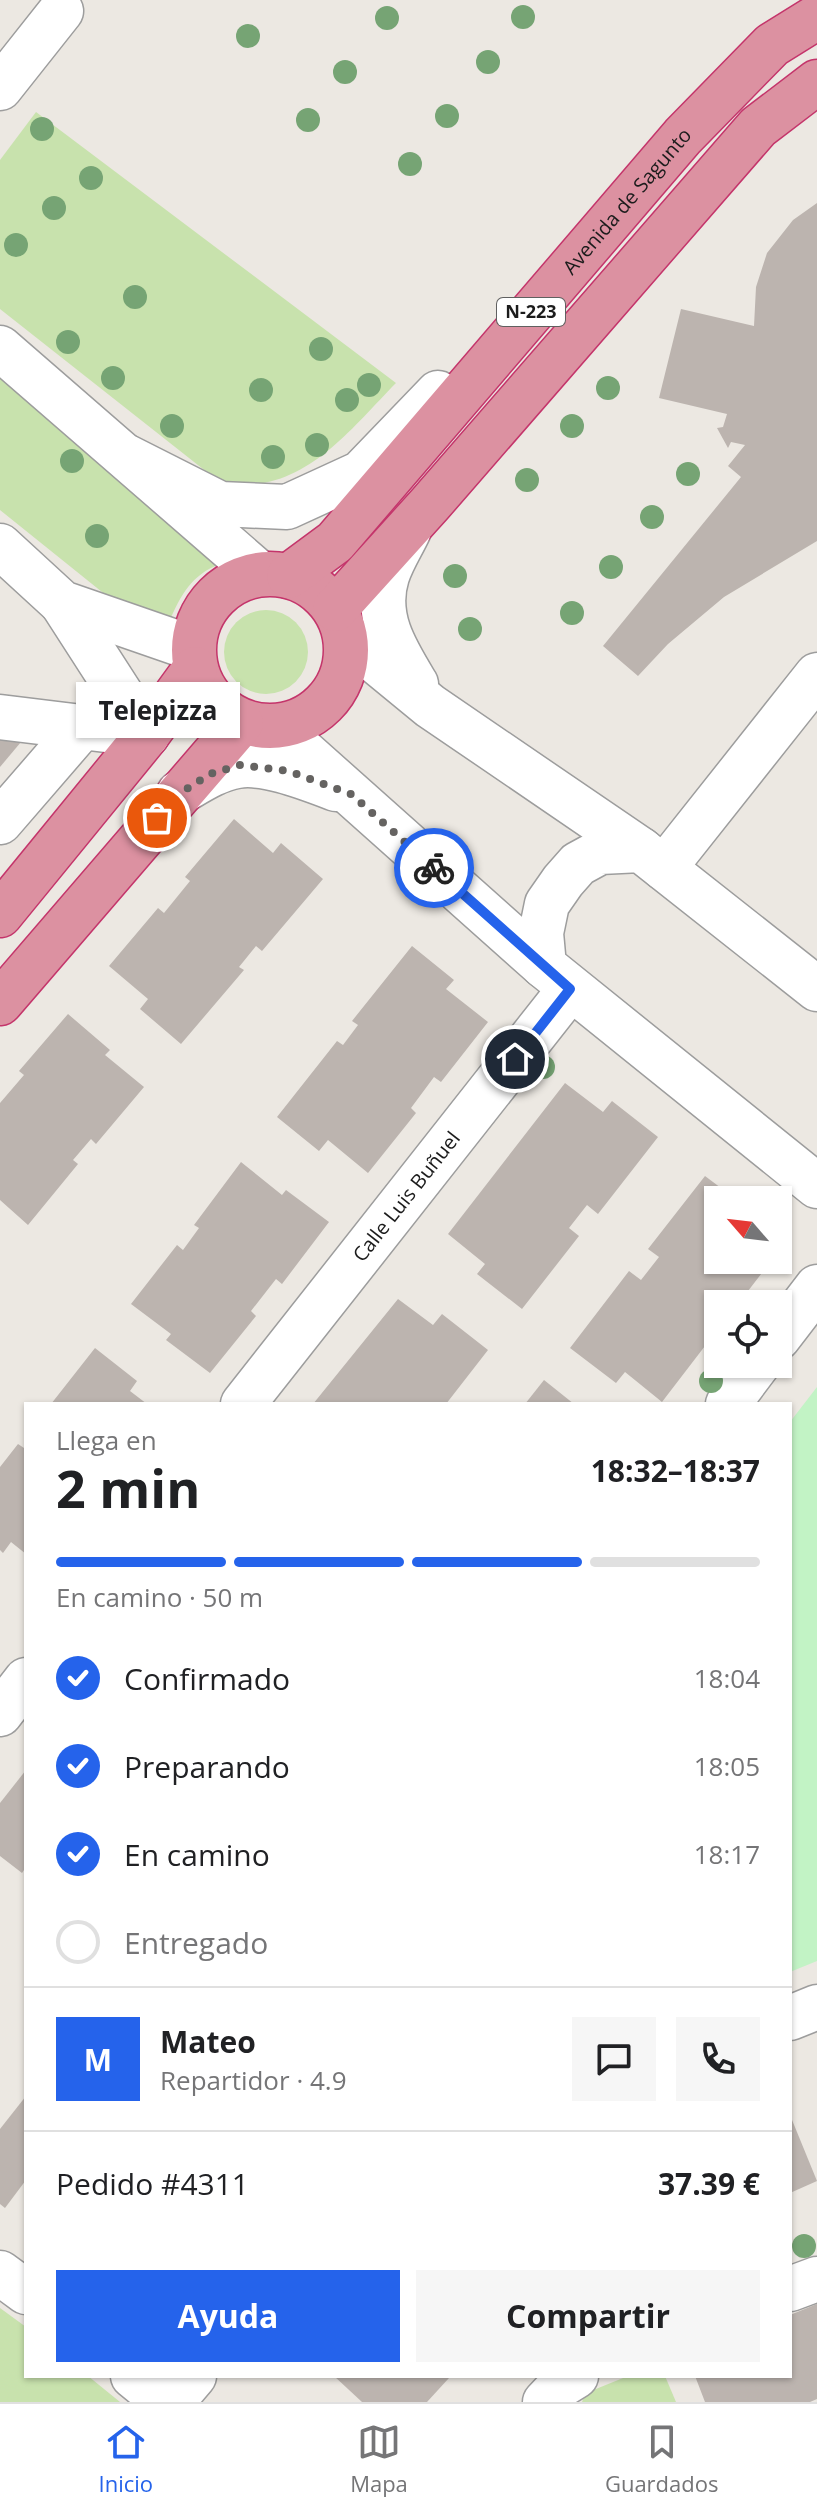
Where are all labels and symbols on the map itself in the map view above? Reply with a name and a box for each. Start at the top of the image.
street label: Avenida de Sagunto [556,121,697,280]
road number: N-223 [497,298,565,326]
callout: Telepizza [75,682,239,738]
pin [123,784,191,852]
courier [394,828,474,908]
pin [481,1025,549,1093]
street label: Calle Luis Buñuel [346,1126,466,1267]
north arrow [704,1186,792,1274]

